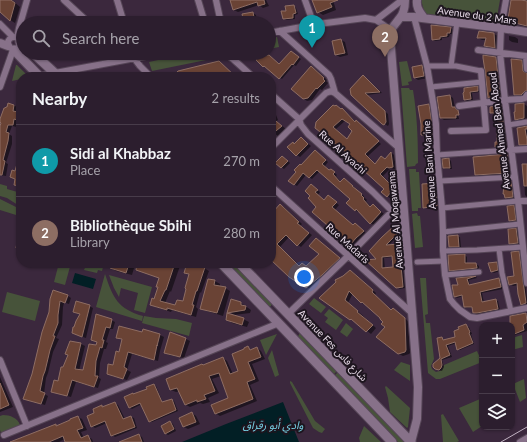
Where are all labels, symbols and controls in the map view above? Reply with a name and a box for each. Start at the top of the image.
street label: Avenue du 2 Mars [437,4,517,26]
pin: 1 [299,15,325,48]
search box [16,16,276,60]
pin: 2 [372,24,398,57]
icon: search [30,27,52,49]
text: Search here [62,29,139,47]
street label: Avenue Ahmed Ben Aboud [486,72,512,190]
text: Nearby [32,88,87,109]
text: 2 results [212,90,260,106]
street label: Avenue Bani Marine [420,120,438,210]
street label: Rue Al Ayachi [317,128,369,176]
text: Sidi al Khabbaz [70,144,171,162]
text: 1 [41,153,49,169]
text: 270 m [223,153,260,169]
text: Place [70,162,100,178]
street label: Avenue Al Moqawama [385,170,405,269]
text: Bibliothèque Sbihi [70,216,191,234]
street label: Rue Madaris [324,220,372,266]
text: 2 [41,225,49,241]
text: 280 m [223,225,260,241]
text: Library [70,234,110,250]
your location [294,267,314,287]
street label: Avenue Fes شارع فاس [294,307,370,385]
map controls [479,322,515,430]
button: + [479,322,515,358]
button: − [479,358,515,394]
button: layers [479,394,515,430]
water label: وادي أبو رقراق [243,418,304,434]

